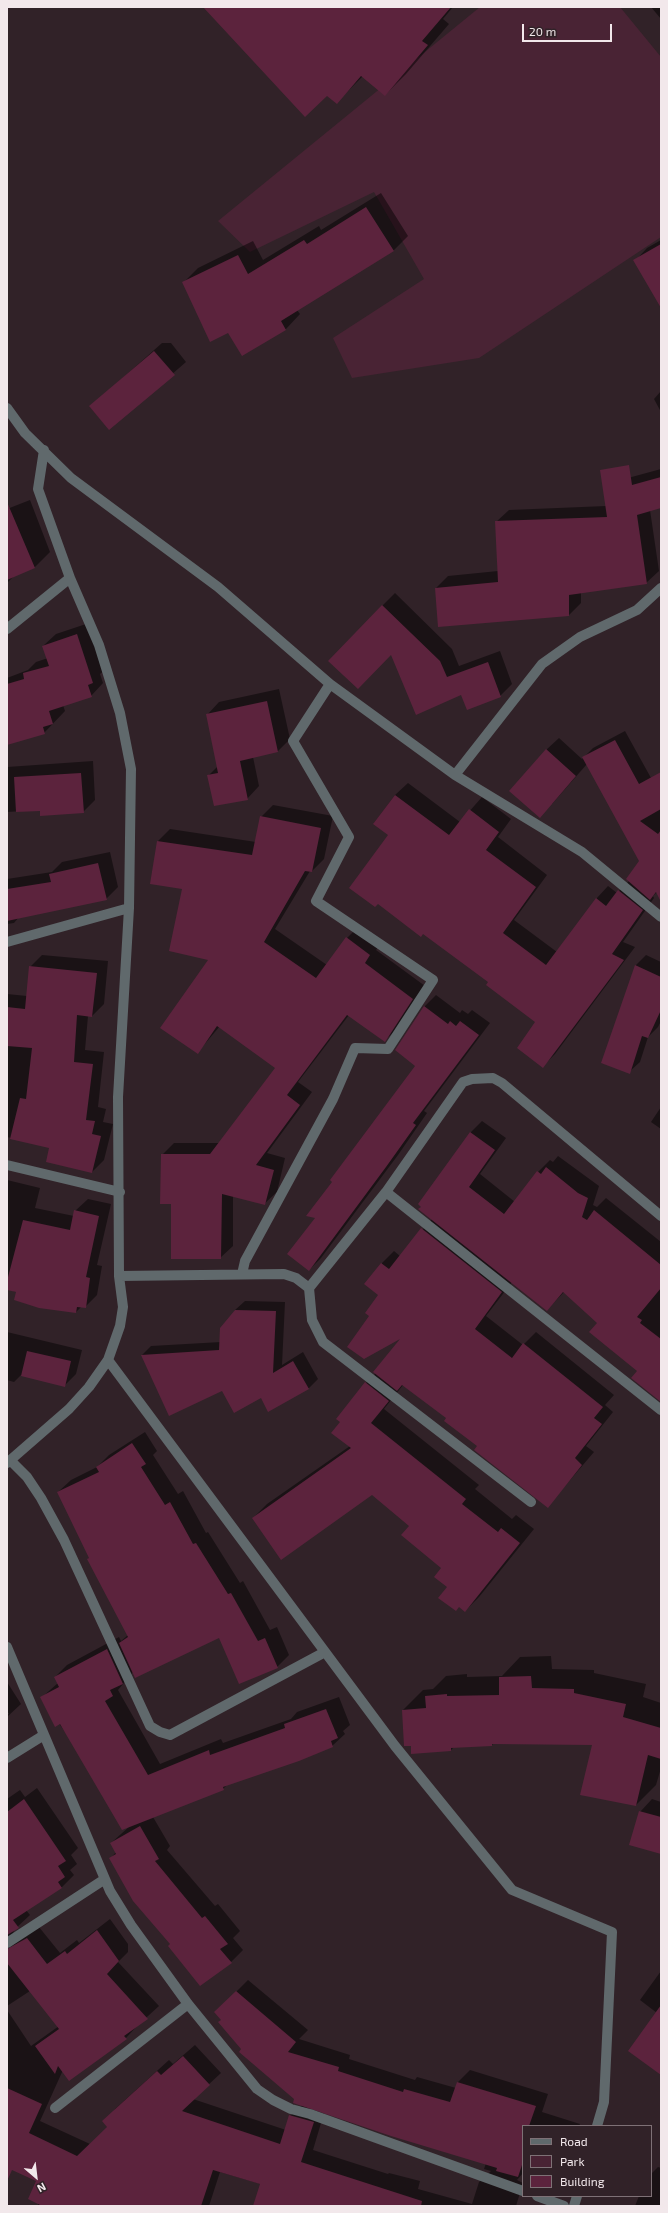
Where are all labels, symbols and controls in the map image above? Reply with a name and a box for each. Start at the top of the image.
scale bar [524,16,614,42]
text: 20 m [529,24,556,38]
legend [522,2125,652,2197]
text: Road [560,2134,588,2148]
text: Park [560,2154,585,2168]
north arrow [16,2157,56,2197]
text: Building [560,2174,604,2188]
text: N [35,2180,48,2196]

